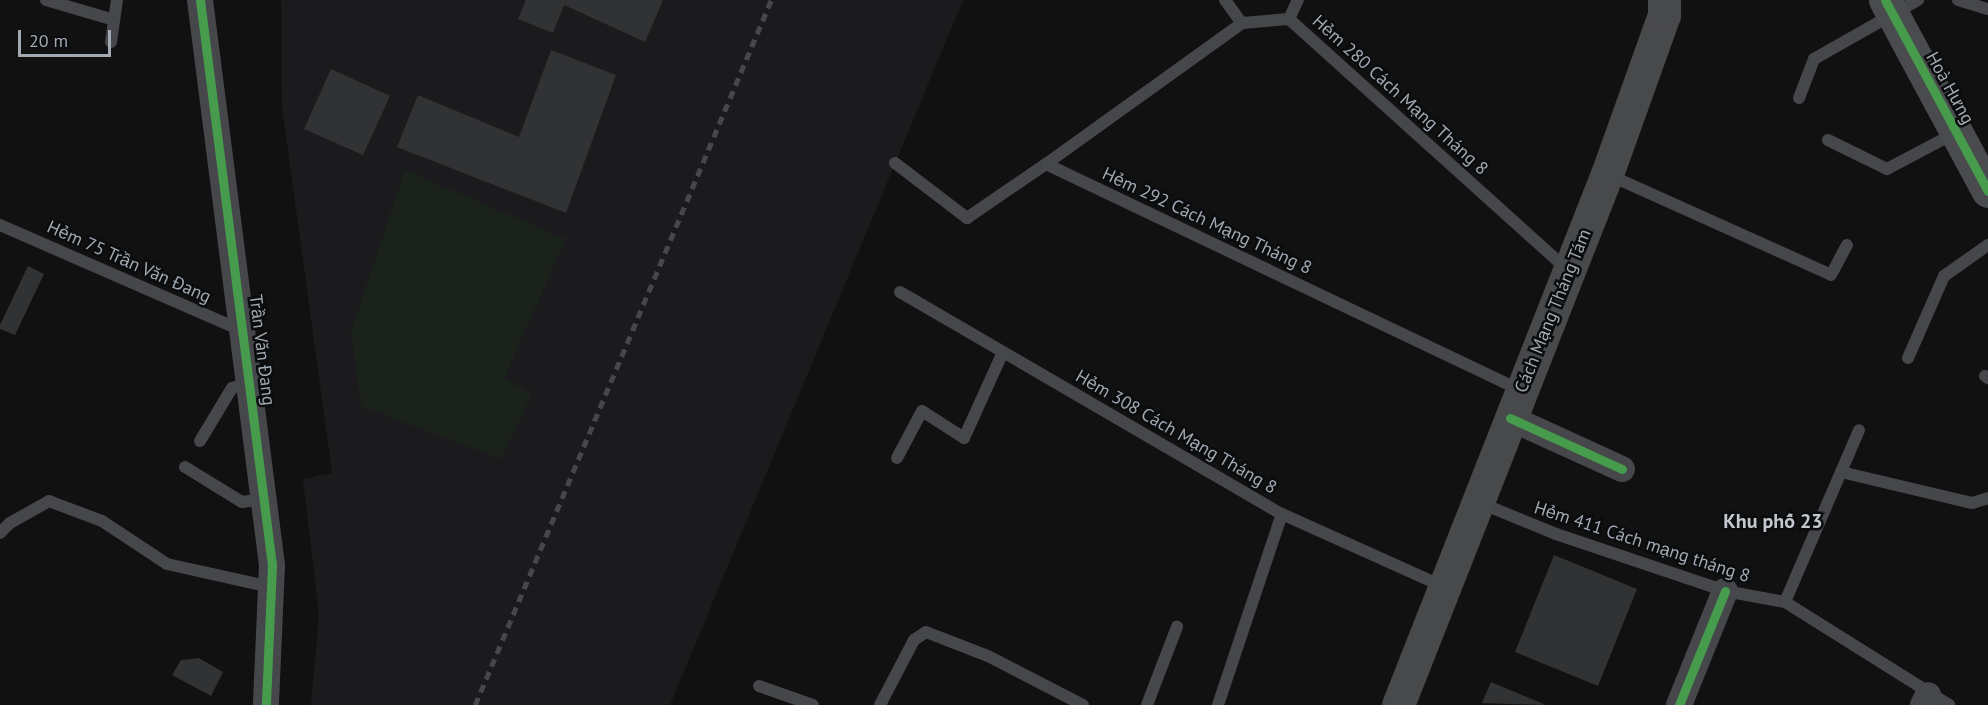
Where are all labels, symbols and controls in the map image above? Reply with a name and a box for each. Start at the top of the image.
street label: Hẻm 280 Cách Mạng Tháng 8 [1308,10,1492,180]
scale bar [21,18,114,56]
text: 20 m [29,29,68,52]
street label: Hoà Hưng [1921,48,1979,128]
street label: Hẻm 292 Cách Mạng Tháng 8 [1099,163,1315,279]
street label: Hẻm 75 Trần Văn Ðang [43,216,215,308]
street label: Cách Mạng Tháng Tám [1510,225,1596,397]
street label: Trần Văn Ðang [244,293,280,407]
street label: Hẻm 308 Cách Mạng Tháng 8 [1071,365,1281,499]
street label: Hẻm 411 Cách mạng tháng 8 [1531,497,1753,587]
district label: Khu phố 23 [1723,509,1823,533]

